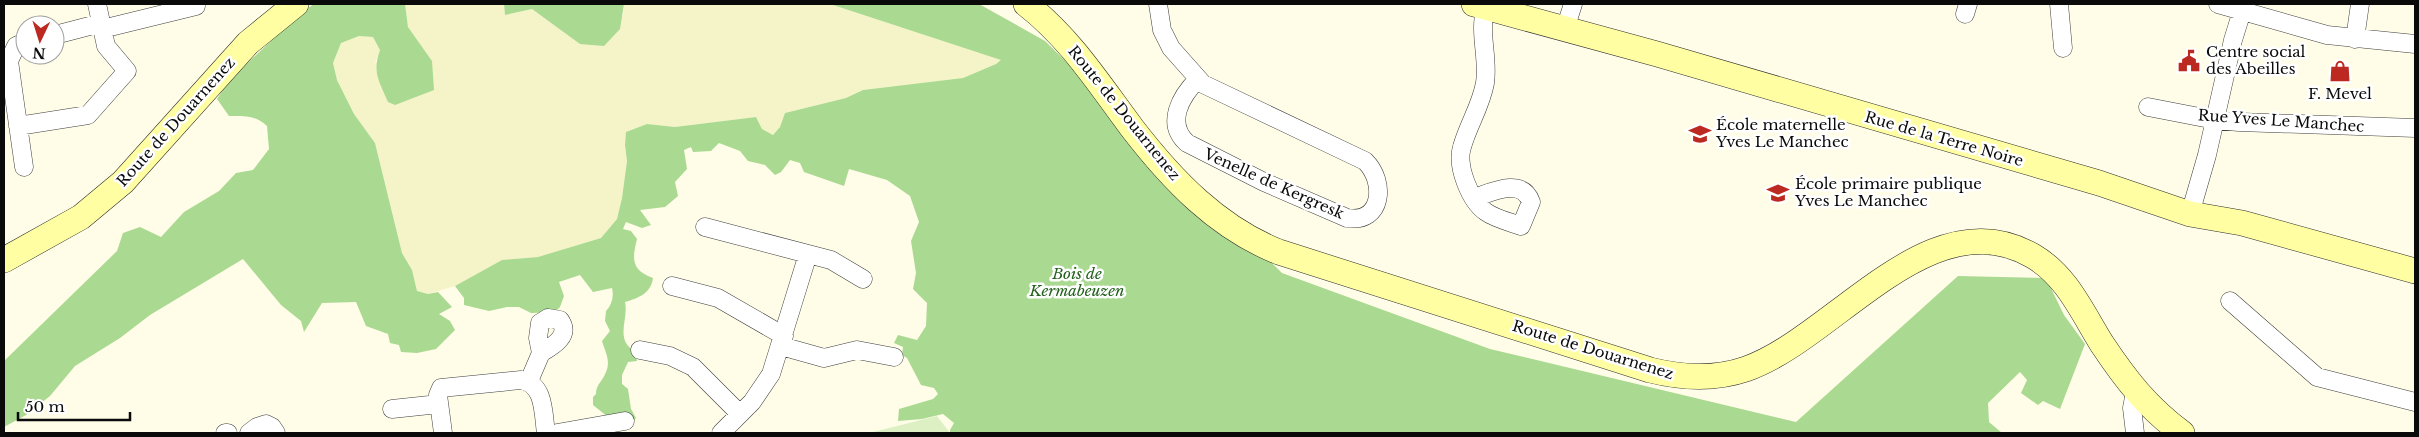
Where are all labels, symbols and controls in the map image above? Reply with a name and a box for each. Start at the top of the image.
north arrow [15,15,65,65]
street label: Route de Douarnenez [1064,41,1185,184]
place label: Centre social des Abeilles [2206,42,2306,78]
text: N [32,44,46,62]
public building icon: Centre social des Abeilles [2176,48,2202,74]
street label: Route de Douarnenez [112,53,239,190]
shop icon: F. Mevel [2327,58,2353,84]
place label: F. Mevel [2308,84,2372,103]
street label: Rue Yves Le Manchec [2197,105,2365,136]
street label: Rue de la Terre Noire [1863,107,2026,170]
place label: École maternelle Yves Le Manchec [1715,115,1849,151]
school or university icon: École maternelle Yves Le Manchec [1687,121,1713,147]
street label: Venelle de Kergresk [1200,144,1348,223]
place label: École primaire publique Yves Le Manchec [1794,174,1982,210]
school or university icon: École primaire publique Yves Le Manchec [1765,180,1791,206]
park label: Bois de Kermabeuzen [1028,264,1125,300]
street label: Route de Douarnenez [1510,316,1676,383]
scale bar [18,390,130,422]
text: 50 m [25,397,65,416]

